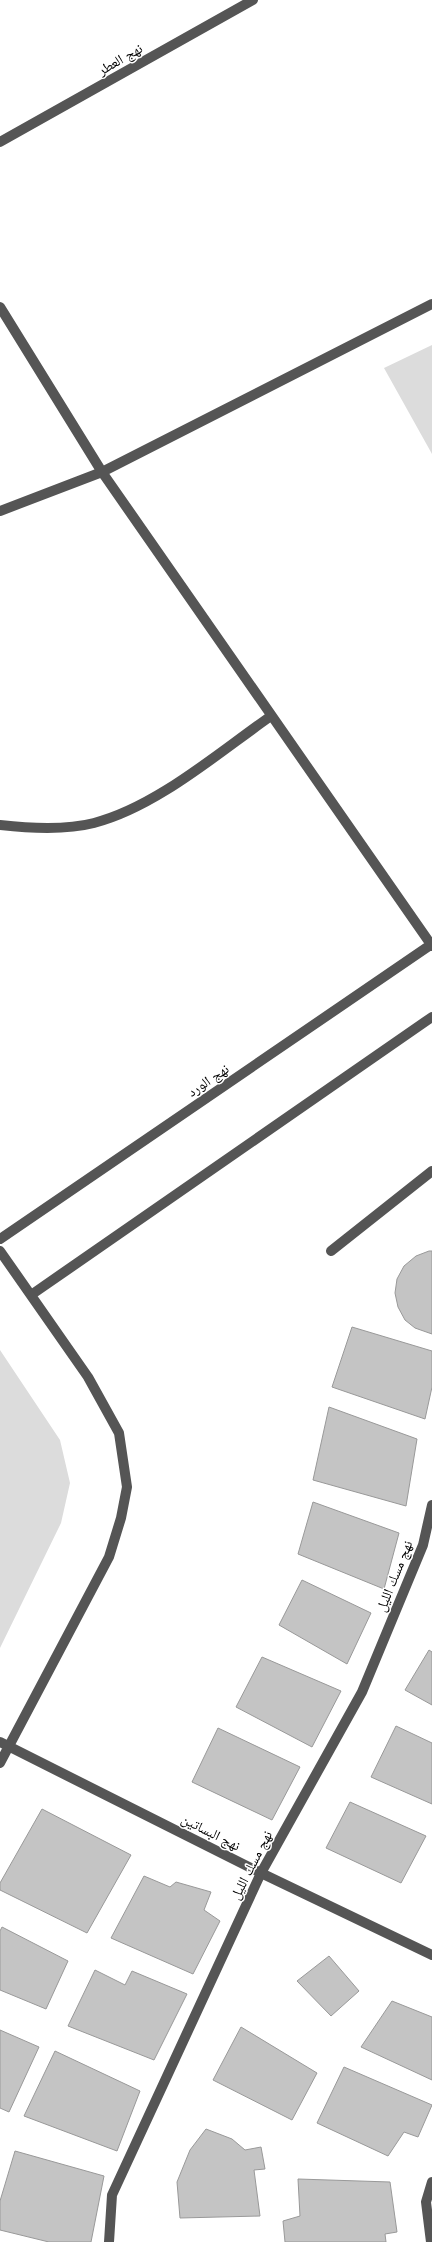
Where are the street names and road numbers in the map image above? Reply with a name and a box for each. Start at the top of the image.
street label: نهج العطر [94,40,146,80]
street label: نهج الورد [184,1060,233,1101]
street label: نهج مسك الليل [372,1538,417,1615]
street label: نهج البساتين [178,1810,243,1855]
street label: نهج مسك الليل [227,1828,277,1903]

